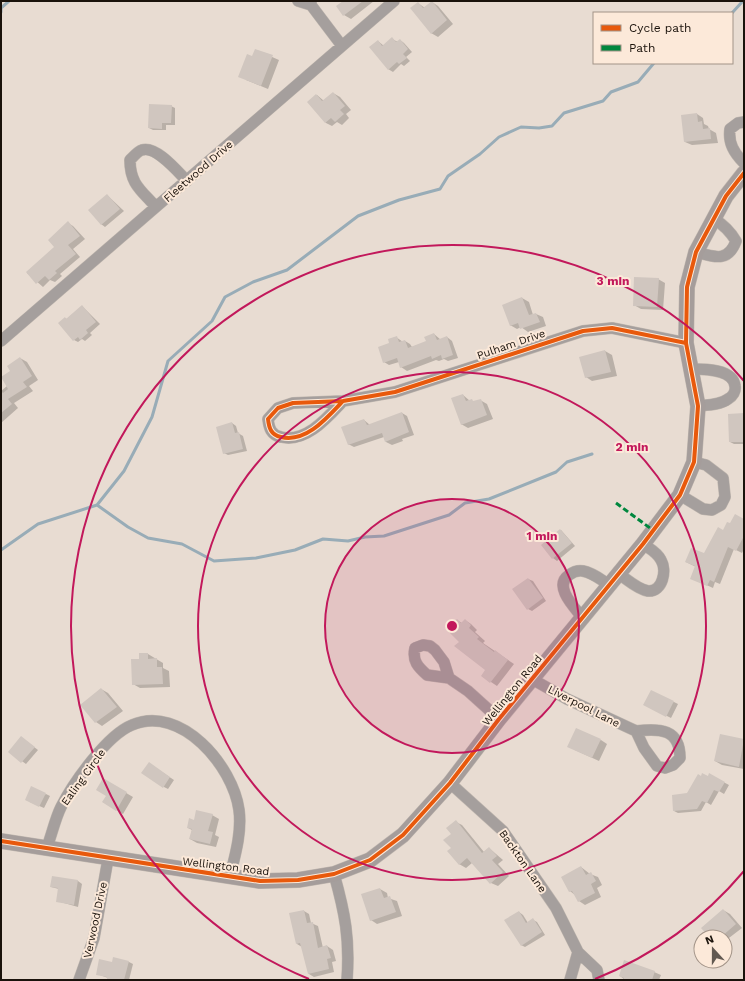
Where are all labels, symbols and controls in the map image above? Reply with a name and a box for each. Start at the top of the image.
legend [593,12,733,64]
text: Cycle path [629,21,691,35]
text: Path [629,41,655,55]
street label: Fleetwood Drive [161,138,236,205]
text: 3 min [597,274,629,288]
street label: Pulham Drive [475,327,547,362]
text: 2 min [616,440,648,454]
text: 1 min [527,529,557,543]
centre of rings [445,619,459,633]
street label: Wellington Road [480,652,545,728]
street label: Liverpool Lane [546,683,622,730]
street label: Ealing Circle [59,747,108,808]
street label: Backton Lane [496,827,549,895]
street label: Wellington Road [182,855,270,878]
street label: Verwood Drive [81,881,110,959]
north arrow [693,929,733,969]
text: N [703,933,716,948]

